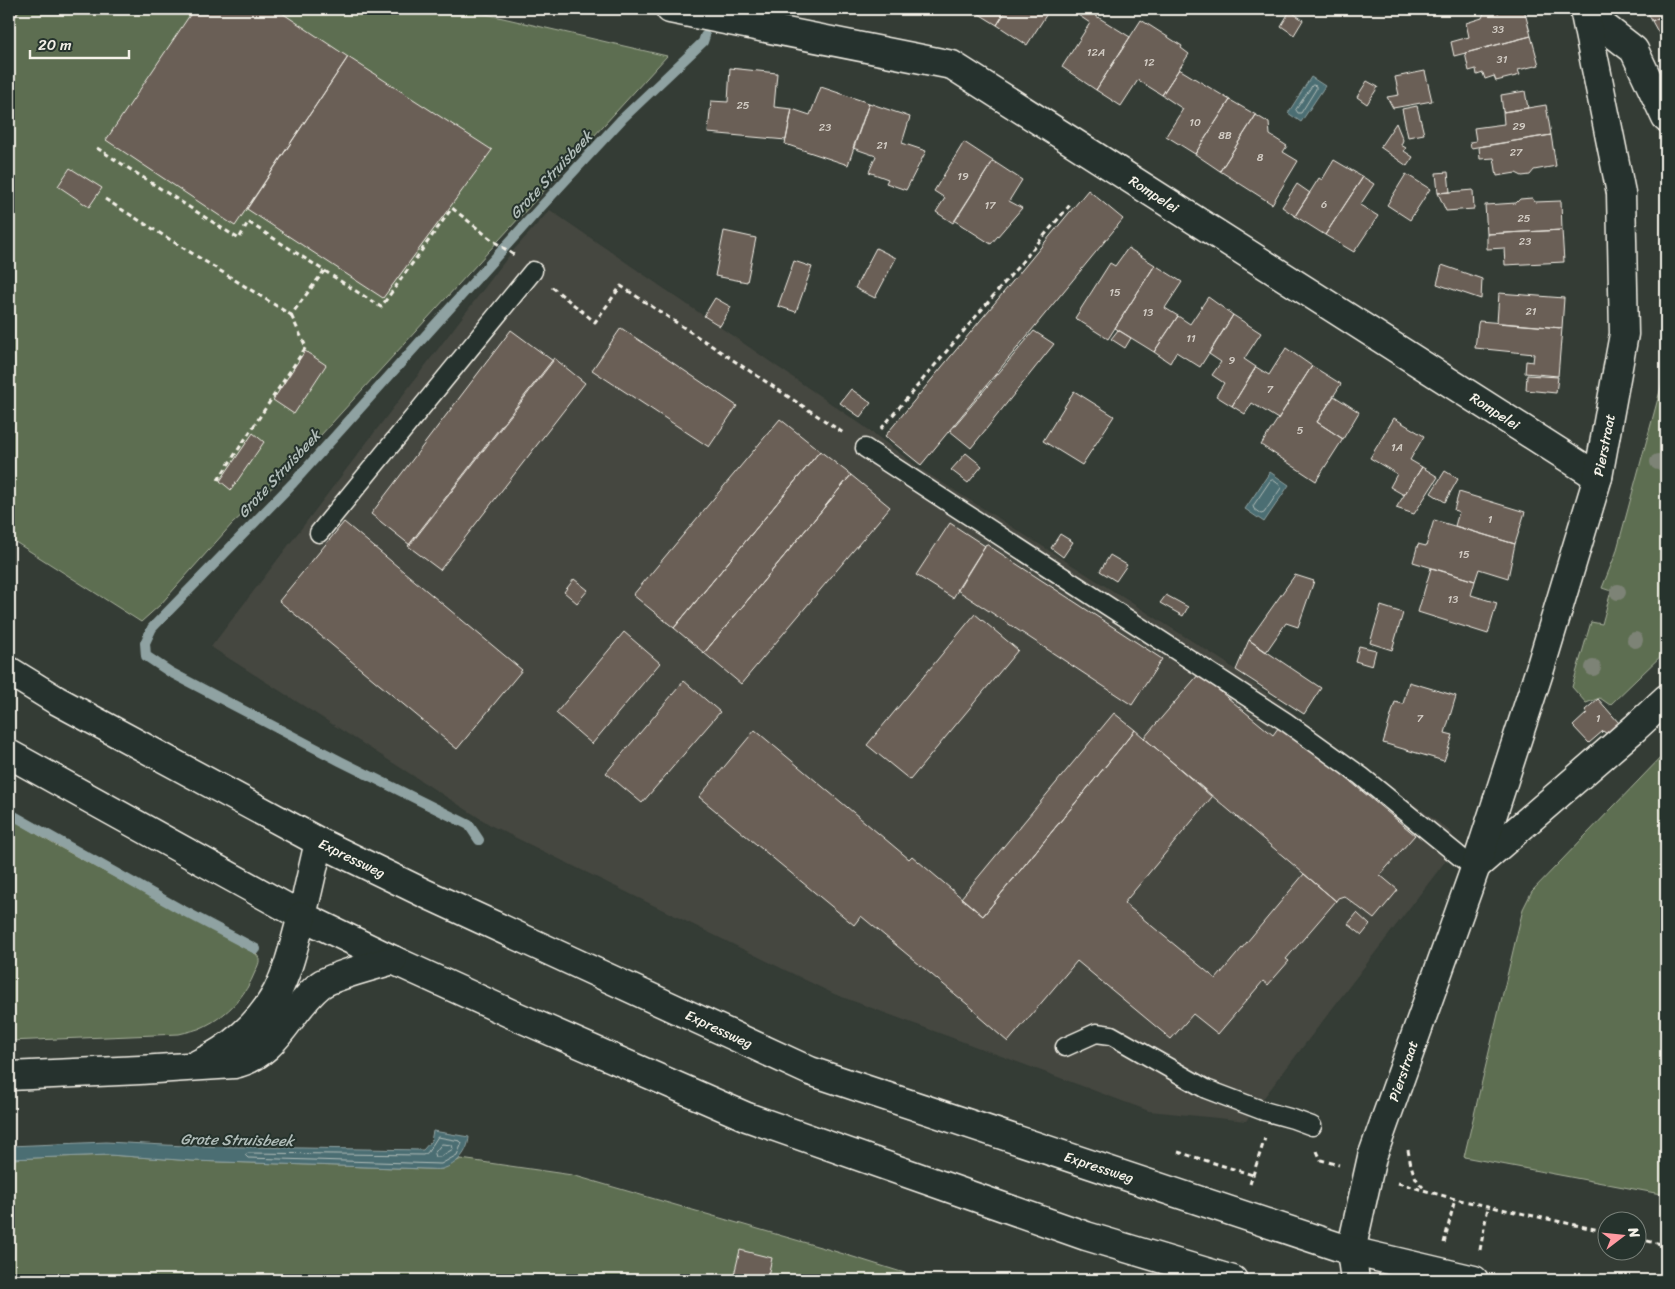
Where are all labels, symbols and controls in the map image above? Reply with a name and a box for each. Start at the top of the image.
house number: 33 [1492,20,1504,39]
scale bar [30,28,129,60]
text: 20 m [38,32,72,58]
house number: 12A [1087,43,1105,62]
house number: 31 [1497,50,1508,69]
house number: 12 [1143,53,1155,72]
house number: 25 [736,96,750,115]
house number: 10 [1189,113,1201,132]
house number: 29 [1512,117,1526,136]
house number: 23 [819,118,831,137]
water label: Grote Struisbeek [503,123,600,225]
house number: 8B [1218,126,1232,145]
house number: 21 [876,136,888,155]
house number: 27 [1510,143,1523,162]
house number: 8 [1257,148,1264,167]
house number: 19 [957,167,969,186]
street label: Rompelei [1124,169,1185,221]
house number: 6 [1321,195,1327,214]
house number: 17 [985,196,996,215]
house number: 25 [1517,209,1531,228]
house number: 23 [1519,232,1531,251]
house number: 15 [1109,283,1121,302]
house number: 21 [1525,302,1537,321]
house number: 13 [1143,303,1153,322]
house number: 11 [1186,329,1196,348]
house number: 9 [1229,351,1236,370]
house number: 7 [1267,380,1274,399]
street label: Rompelei [1465,386,1526,438]
street label: Pierstraat [1586,412,1623,479]
house number: 5 [1297,421,1304,440]
water label: Grote Struisbeek [231,422,328,524]
house number: 1A [1391,438,1403,457]
house number: 1 [1488,510,1493,529]
house number: 15 [1458,545,1470,564]
house number: 13 [1448,590,1458,609]
house number: 7 [1417,709,1424,728]
house number: 1 [1596,709,1601,728]
street label: Expressweg [314,831,390,885]
street label: Expressweg [681,1003,757,1056]
street label: Pierstraat [1381,1037,1426,1105]
water label: Grote Struisbeek [180,1126,296,1154]
street label: Expressweg [1061,1144,1137,1191]
north arrow [1598,1212,1648,1262]
text: N [1620,1223,1647,1241]

